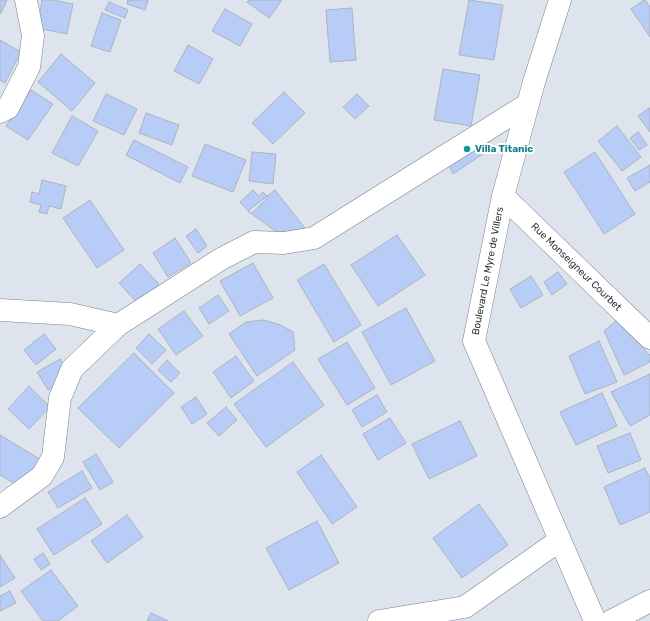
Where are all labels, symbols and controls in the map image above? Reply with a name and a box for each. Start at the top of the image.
place label: Villa Titanic [475,143,533,155]
marker: Villa Titanic [462,144,472,154]
street label: Boulevard Le Myre de Villers [470,206,506,336]
street label: Rue Monseigneur Courbet [528,221,624,313]

